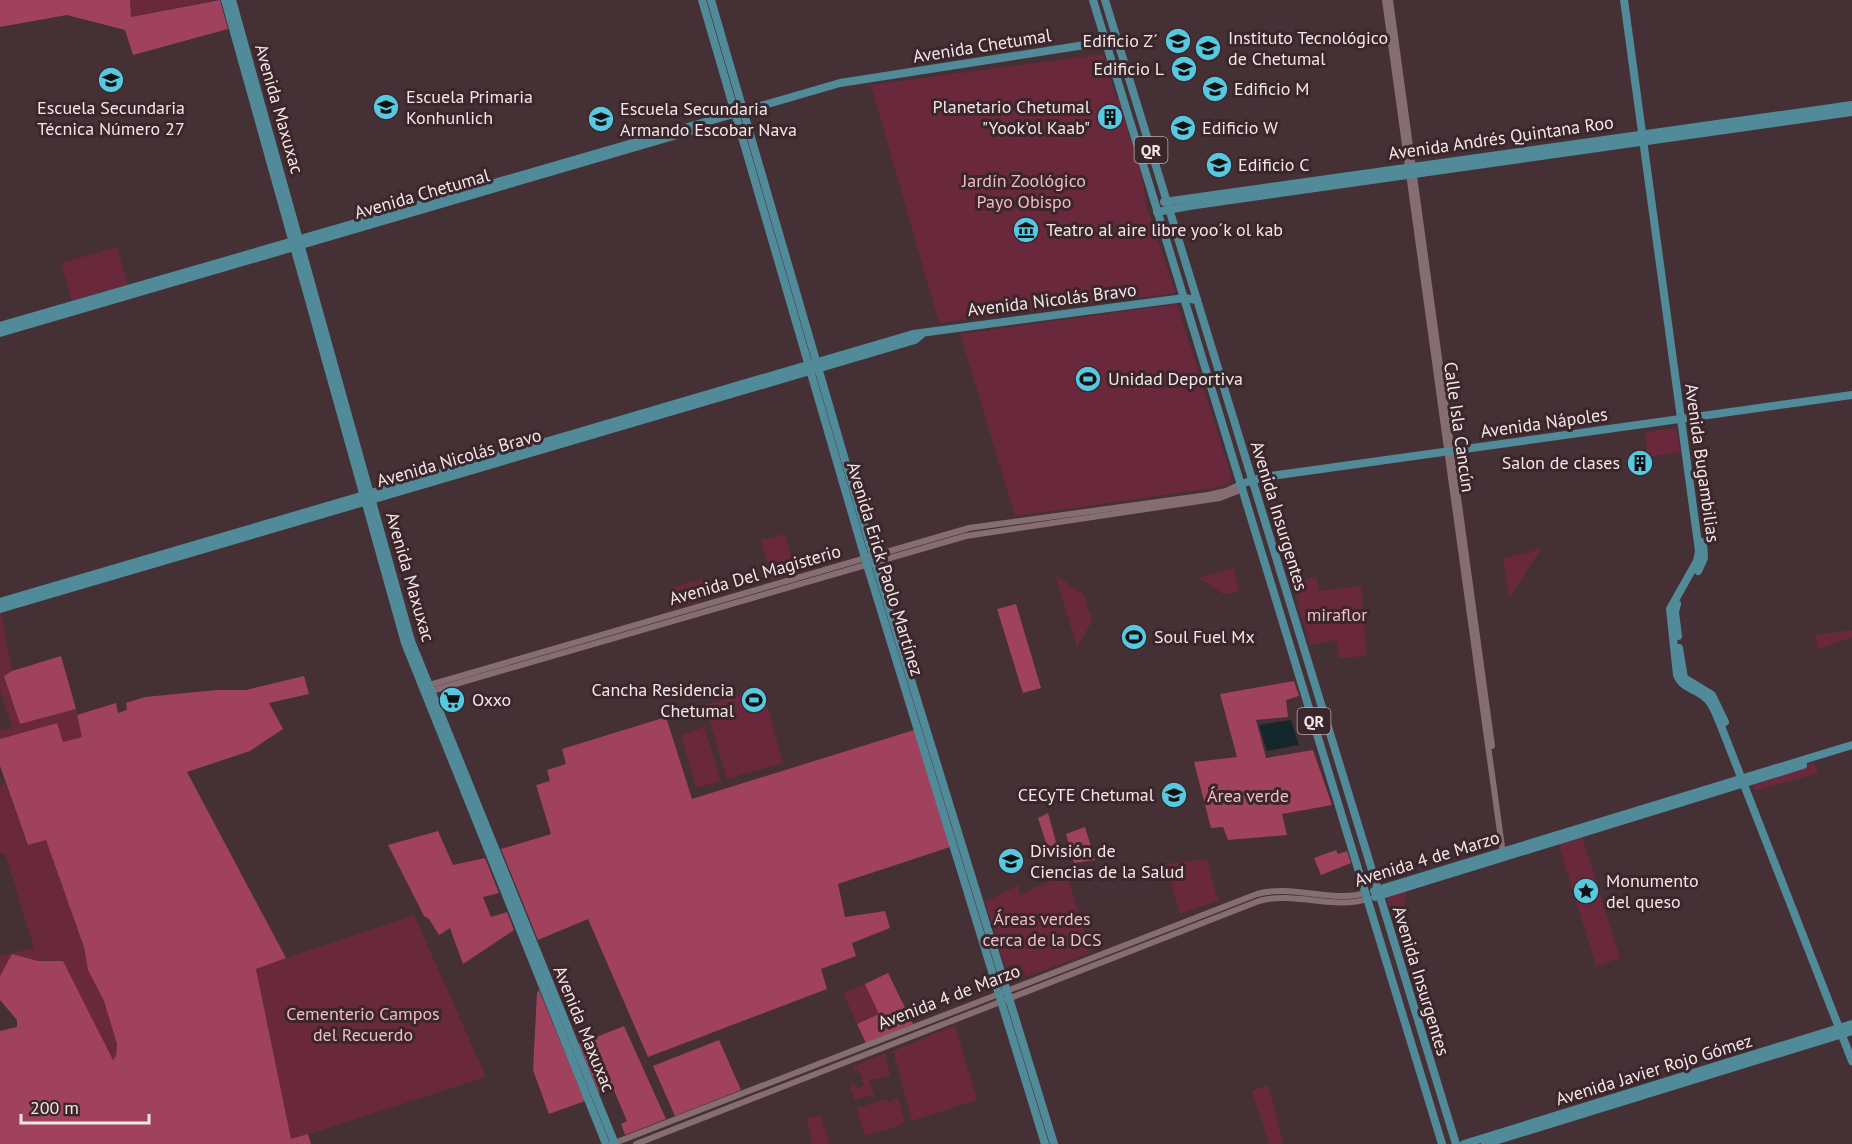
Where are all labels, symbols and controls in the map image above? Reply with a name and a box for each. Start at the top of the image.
street label: Avenida Chetumal [911,23,1053,68]
school or university icon: Edificio Z´ [1163,26,1193,56]
place label: Instituto Tecnológico de Chetumal [1228,26,1388,70]
place label: Edificio Z´ [1082,29,1158,52]
school or university icon: Instituto Tecnológico de Chetumal [1193,33,1223,63]
street label: Avenida Maxuxac [250,41,309,176]
school or university icon: Edificio L [1169,54,1199,84]
place label: Edificio L [1093,57,1164,80]
school or university icon: Escuela Secundaria Técnica Número 27 [96,65,126,95]
school or university icon: Edificio M [1200,74,1230,104]
place label: Edificio M [1234,77,1310,100]
place label: Escuela Primaria Konhunlich [406,85,533,129]
school or university icon: Escuela Primaria Konhunlich [371,92,401,122]
place label: Planetario Chetumal "Yook'ol Kaab" [932,95,1091,139]
place label: Escuela Secundaria Técnica Número 27 [37,96,185,140]
place label: Escuela Secundaria Armando Escobar Nava [620,97,797,141]
building icon: Planetario Chetumal "Yook'ol Kaab" [1095,102,1125,132]
school or university icon: Escuela Secundaria Armando Escobar Nava [586,104,616,134]
street label: Avenida Andrés Quintana Roo [1387,110,1615,165]
school or university icon: Edificio W [1168,113,1198,143]
place label: Edificio W [1202,116,1278,139]
road number: QR [1134,137,1168,163]
school or university icon: Edificio C [1204,150,1234,180]
place label: Edificio C [1238,153,1310,176]
street label: Avenida Chetumal [352,163,493,224]
park label: Jardín Zoológico Payo Obispo [961,169,1086,213]
museum icon: Teatro al aire libre yoo´k ol kab [1011,215,1041,245]
place label: Teatro al aire libre yoo´k ol kab [1046,218,1283,241]
street label: Avenida Nicolás Bravo [966,278,1138,321]
street label: Calle Isla Cancún [1439,360,1480,494]
sports icon: Unidad Deportiva [1073,364,1103,394]
place label: Unidad Deportiva [1108,367,1243,390]
street label: Avenida Bugambilias [1680,382,1725,544]
street label: Avenida Nápoles [1479,402,1609,443]
street label: Avenida Nicolás Bravo [374,423,544,492]
street label: Avenida Insurgentes [1246,438,1313,594]
building icon: Salon de clases [1625,448,1655,478]
place label: Salon de clases [1502,451,1620,474]
street label: Avenida Erick Paolo Martínez [842,459,929,679]
street label: Avenida Maxuxac [381,509,440,644]
street label: Avenida Del Magisterio [666,539,843,610]
park label: miraflor [1307,603,1367,626]
sports icon: Soul Fuel Mx [1119,622,1149,652]
place label: Soul Fuel Mx [1154,625,1255,648]
place label: Cancha Residencia Chetumal [592,678,735,722]
supermarket icon: Oxxo [437,685,467,715]
sports icon: Cancha Residencia Chetumal [739,685,769,715]
place label: Oxxo [472,688,511,711]
road number: QR [1298,708,1330,734]
school or university icon: CECyTE Chetumal [1159,780,1189,810]
place label: CECyTE Chetumal [1018,783,1155,806]
park label: Área verde [1207,784,1289,807]
street label: Avenida 4 de Marzo [1351,826,1502,892]
place label: División de Ciencias de la Salud [1030,839,1184,883]
school or university icon: División de Ciencias de la Salud [996,846,1026,876]
place label: Monumento del queso [1606,869,1699,913]
place icon: Monumento del queso [1571,876,1601,906]
street label: Avenida Insurgentes [1388,903,1455,1059]
park label: Áreas verdes cerca de la DCS [982,907,1102,951]
street label: Avenida 4 de Marzo [874,959,1023,1034]
street label: Avenida Maxuxac [549,962,620,1095]
park label: Cementerio Campos del Recuerdo [286,1002,440,1046]
street label: Avenida Javier Rojo Gómez [1553,1029,1755,1110]
scale bar [21,1087,148,1125]
text: 200 m [30,1096,79,1119]

